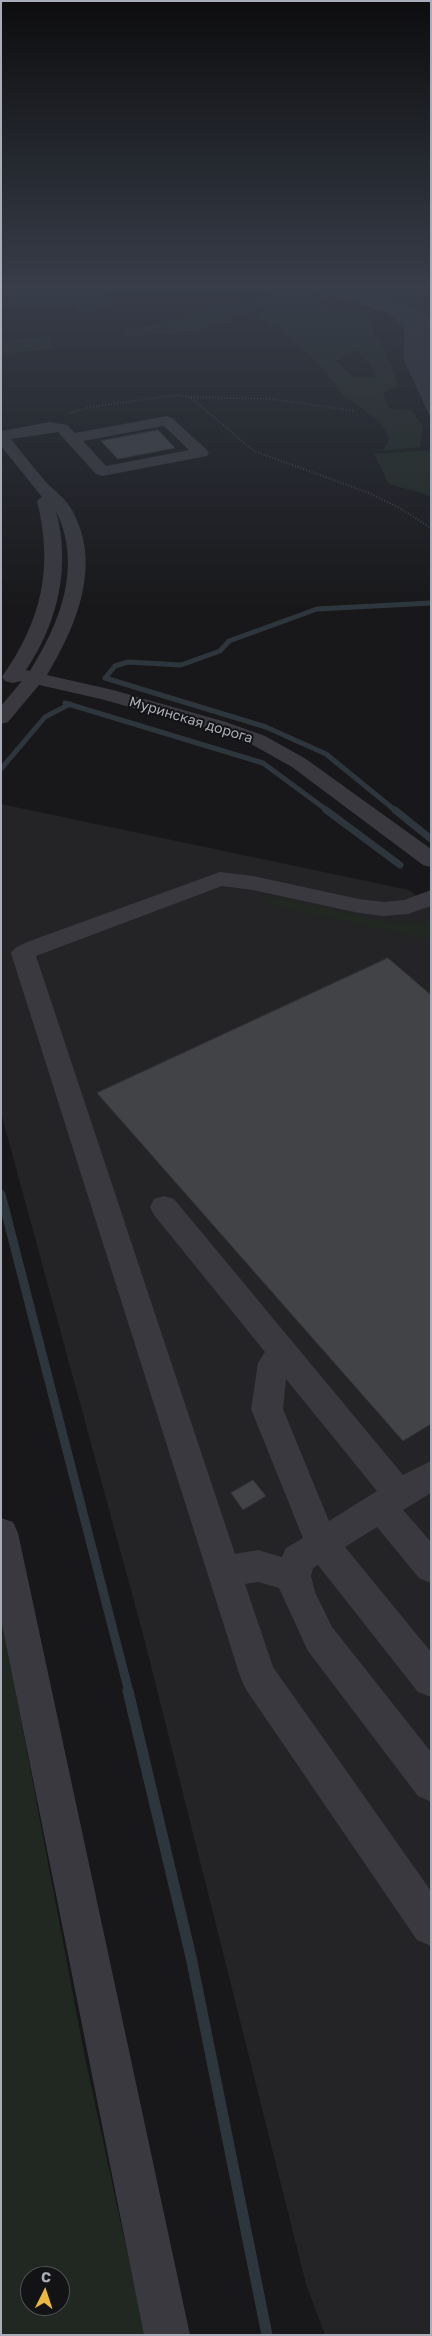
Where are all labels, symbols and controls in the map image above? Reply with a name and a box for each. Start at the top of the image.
street label: Муринская дорога [127,693,255,747]
north arrow [20,2266,70,2316]
text: С [40,2268,52,2285]

